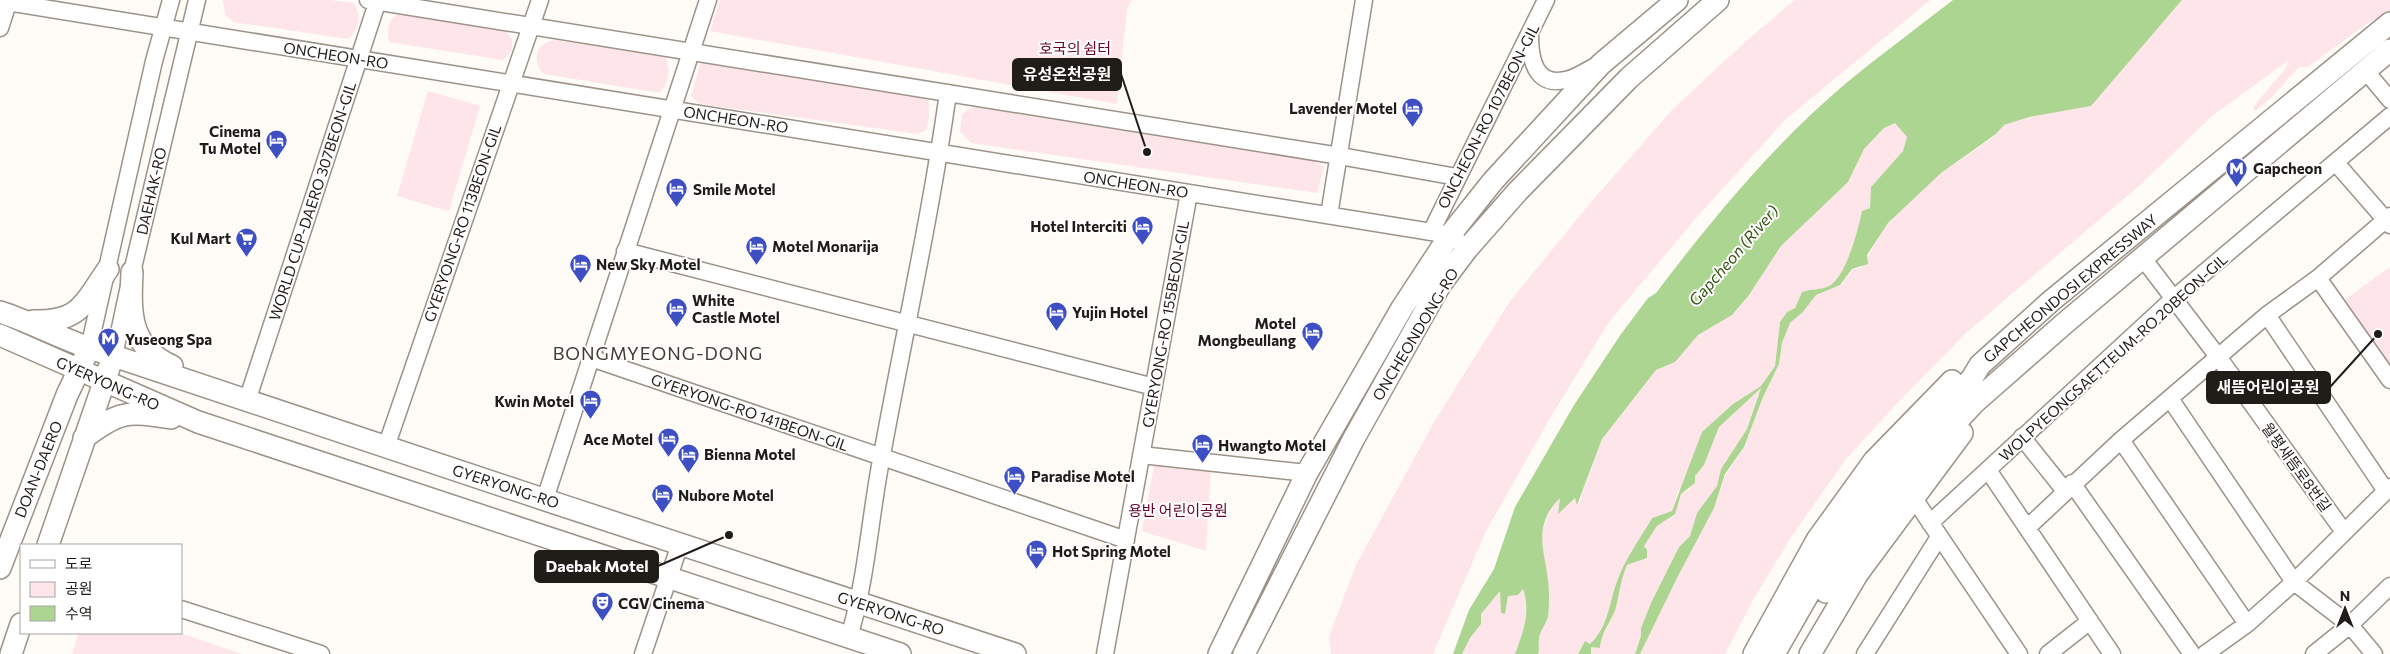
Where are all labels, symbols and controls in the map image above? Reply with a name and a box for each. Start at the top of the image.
street label: ONCHEON-RO 107BEON-GIL [1433,20,1543,211]
street label: ONCHEON-RO [282,38,390,72]
park label: 호국의 쉼터 [1039,39,1111,57]
callout: 유성온천공원 [1013,59,1121,90]
text: 유성온천공원 [1023,64,1111,83]
street label: WORLD CUP-DAERO 307BEON-GIL [265,79,359,323]
hotel icon: Lavender Motel [1401,96,1425,127]
place label: Lavender Motel [1289,99,1397,117]
street label: ONCHEON-RO [682,102,790,136]
street label: GYERYONG-RO 113BEON-GIL [420,121,504,324]
place label: Cinema Tu Motel [199,122,261,157]
hotel icon: Cinema Tu Motel [265,128,289,159]
street label: DAEHAK-RO [132,146,170,236]
metro station icon: Gapcheon [2225,156,2249,187]
place label: Gapcheon [2253,159,2322,177]
street label: ONCHEON-RO [1082,167,1190,201]
hotel icon: Smile Motel [665,177,689,208]
place label: Smile Motel [693,180,776,198]
water label: Gapcheon (River) [1684,201,1782,309]
street label: GAPCHEONDOSI EXPRESSWAY [1979,210,2161,366]
hotel icon: Hotel Interciti [1131,214,1155,245]
place label: Hotel Interciti [1030,217,1127,235]
street label: GYERYONG-RO 155BEON-GIL [1138,219,1192,429]
supermarket icon: Kul Mart [235,226,259,257]
place label: Kul Mart [171,229,231,247]
hotel icon: Motel Monarija [744,234,768,265]
place label: Motel Monarija [772,237,879,255]
street label: WOLPYEONGSAETTEUM-RO 20BEON-GIL [1995,249,2231,464]
hotel icon: New Sky Motel [568,252,592,283]
place label: New Sky Motel [596,255,700,273]
street label: ONCHEONDONG-RO [1368,264,1462,404]
place label: White Castle Motel [692,291,780,326]
hotel icon: White Castle Motel [664,297,688,328]
hotel icon: Yujin Hotel [1044,300,1068,331]
place label: Yujin Hotel [1072,303,1148,321]
place label: Motel Mongbeullang [1197,314,1296,349]
hotel icon: Motel Mongbeullang [1300,320,1324,351]
metro station icon: Yuseong Spa [97,327,121,358]
place label: Yuseong Spa [125,330,212,348]
district label: BONGMYEONG-DONG [553,342,763,364]
street label: GYERYONG-RO [54,352,162,414]
street label: GYERYONG-RO 141BEON-GIL [649,370,851,454]
callout: 새뜸어린이공원 [2207,372,2330,403]
text: 새뜸어린이공원 [2216,377,2320,396]
hotel icon: Kwin Motel [578,389,602,420]
place label: Kwin Motel [495,392,574,410]
street label: DOAN-DAERO [10,418,66,520]
street label: 월평새뜸로8번길 [2259,419,2335,515]
hotel icon: Ace Motel [657,427,681,458]
place label: Ace Motel [583,430,653,448]
hotel icon: Hwangto Motel [1190,433,1214,464]
place label: Hwangto Motel [1218,436,1326,454]
hotel icon: Bienna Motel [676,442,700,473]
place label: Bienna Motel [704,445,796,463]
street label: GYERYONG-RO [450,460,562,512]
hotel icon: Paradise Motel [1003,464,1027,495]
place label: Paradise Motel [1031,467,1135,485]
hotel icon: Nubore Motel [650,483,674,514]
place label: Nubore Motel [678,486,774,504]
park label: 용반 어린이공원 [1128,501,1228,519]
hotel icon: Hot Spring Motel [1024,539,1048,570]
place label: Hot Spring Motel [1052,542,1171,560]
legend [20,544,182,634]
callout: Daebak Motel [535,551,658,582]
text: 도로 [65,554,93,572]
text: Daebak Motel [545,556,649,575]
text: 공원 [65,579,93,597]
north arrow [2320,584,2370,634]
street label: GYERYONG-RO [835,587,947,639]
text: N [2340,587,2350,604]
theatre icon: CGV Cinema [590,591,614,622]
place label: CGV Cinema [618,594,705,612]
text: 수역 [65,604,93,622]

